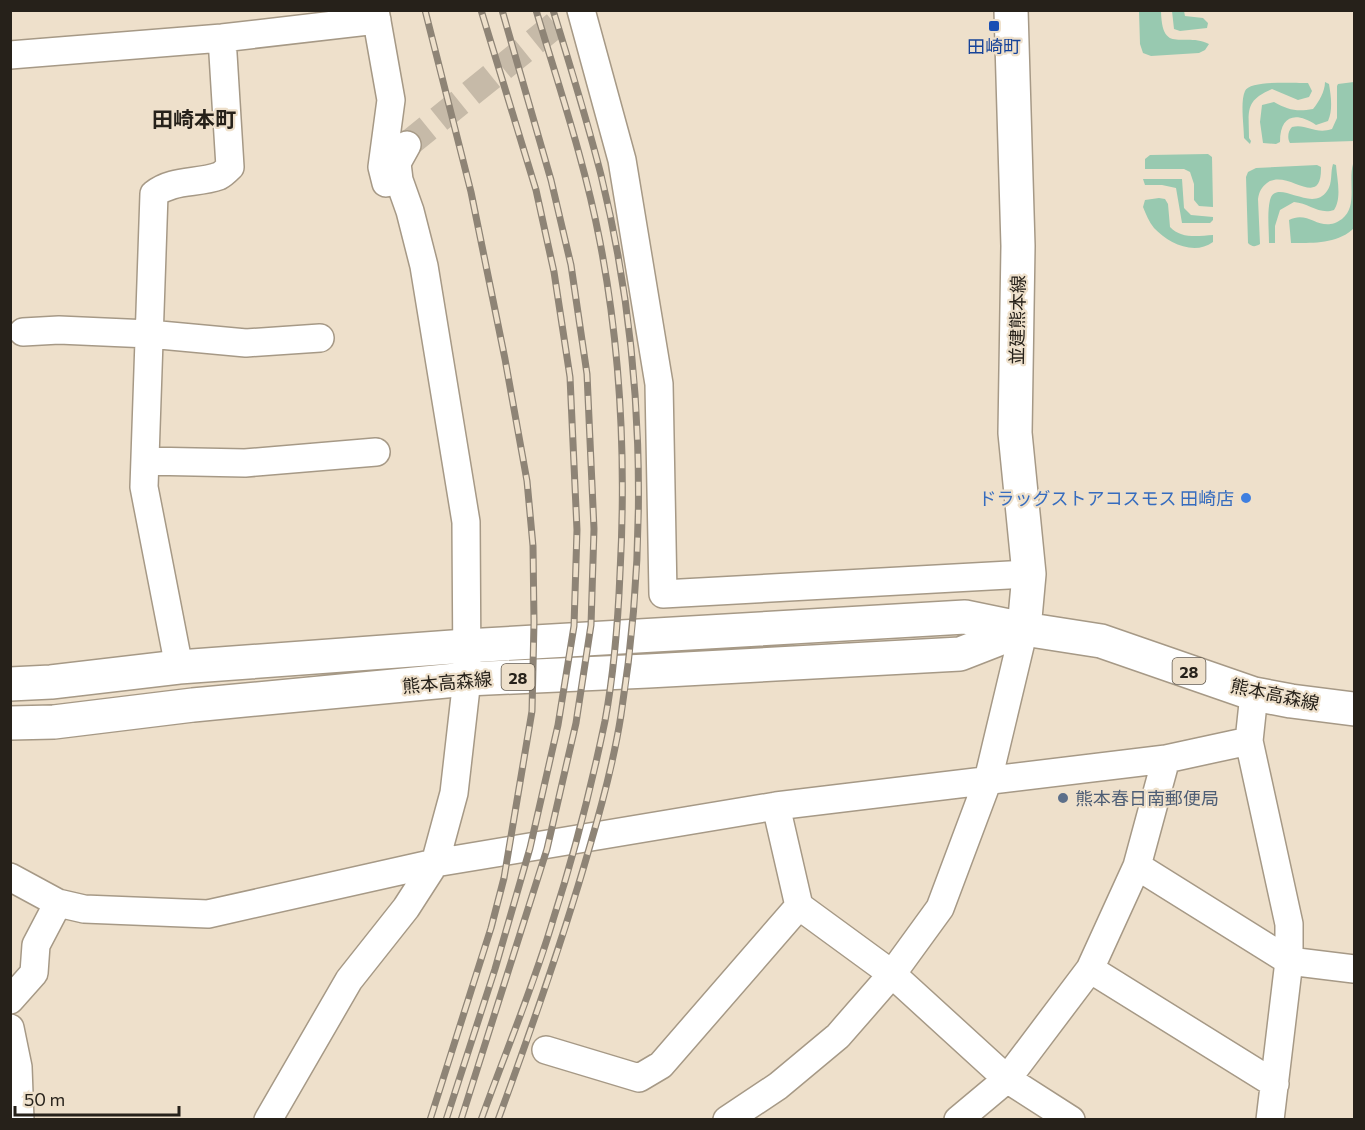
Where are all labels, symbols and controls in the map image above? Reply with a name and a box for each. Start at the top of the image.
marker: 田崎町 [987,19,1001,33]
place label: 田崎町 [967,35,1021,57]
district label: 田崎本町 [152,106,236,131]
street label: 並建熊本線 [1005,275,1029,365]
place label: ドラッグストアコスモス 田崎店 [979,487,1234,509]
marker: ドラッグストアコスモス 田崎店 [1239,491,1253,505]
road number: 28 [1172,658,1206,684]
road number: 28 [502,664,534,690]
street label: 熊本高森線 [401,667,493,697]
street label: 熊本高森線 [1229,674,1321,714]
place label: 熊本春日南郵便局 [1075,787,1219,809]
marker: 熊本春日南郵便局 [1056,791,1070,805]
scale bar [15,1079,178,1117]
text: 50 m [24,1088,65,1110]

